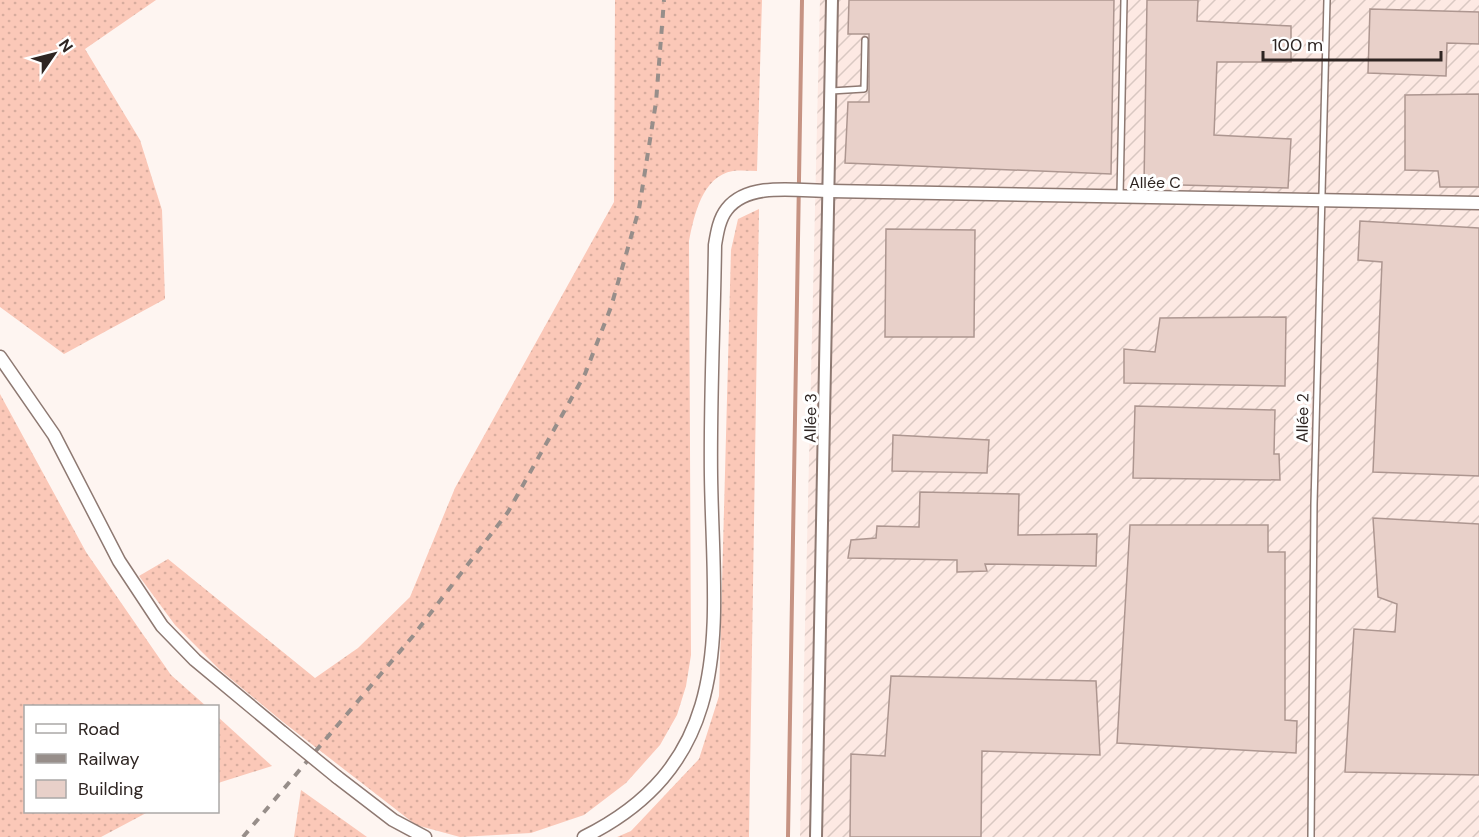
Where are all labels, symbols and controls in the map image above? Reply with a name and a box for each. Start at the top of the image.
north arrow [24,24,84,84]
scale bar [1263,24,1442,62]
text: 100 m [1272,33,1323,57]
text: N [54,35,78,56]
street label: Allée C [1129,172,1181,193]
street label: Allée 3 [800,393,821,443]
street label: Allée 2 [1292,393,1313,443]
legend [24,705,219,813]
text: Road [78,717,120,741]
text: Railway [78,747,140,771]
text: Building [78,777,143,801]

